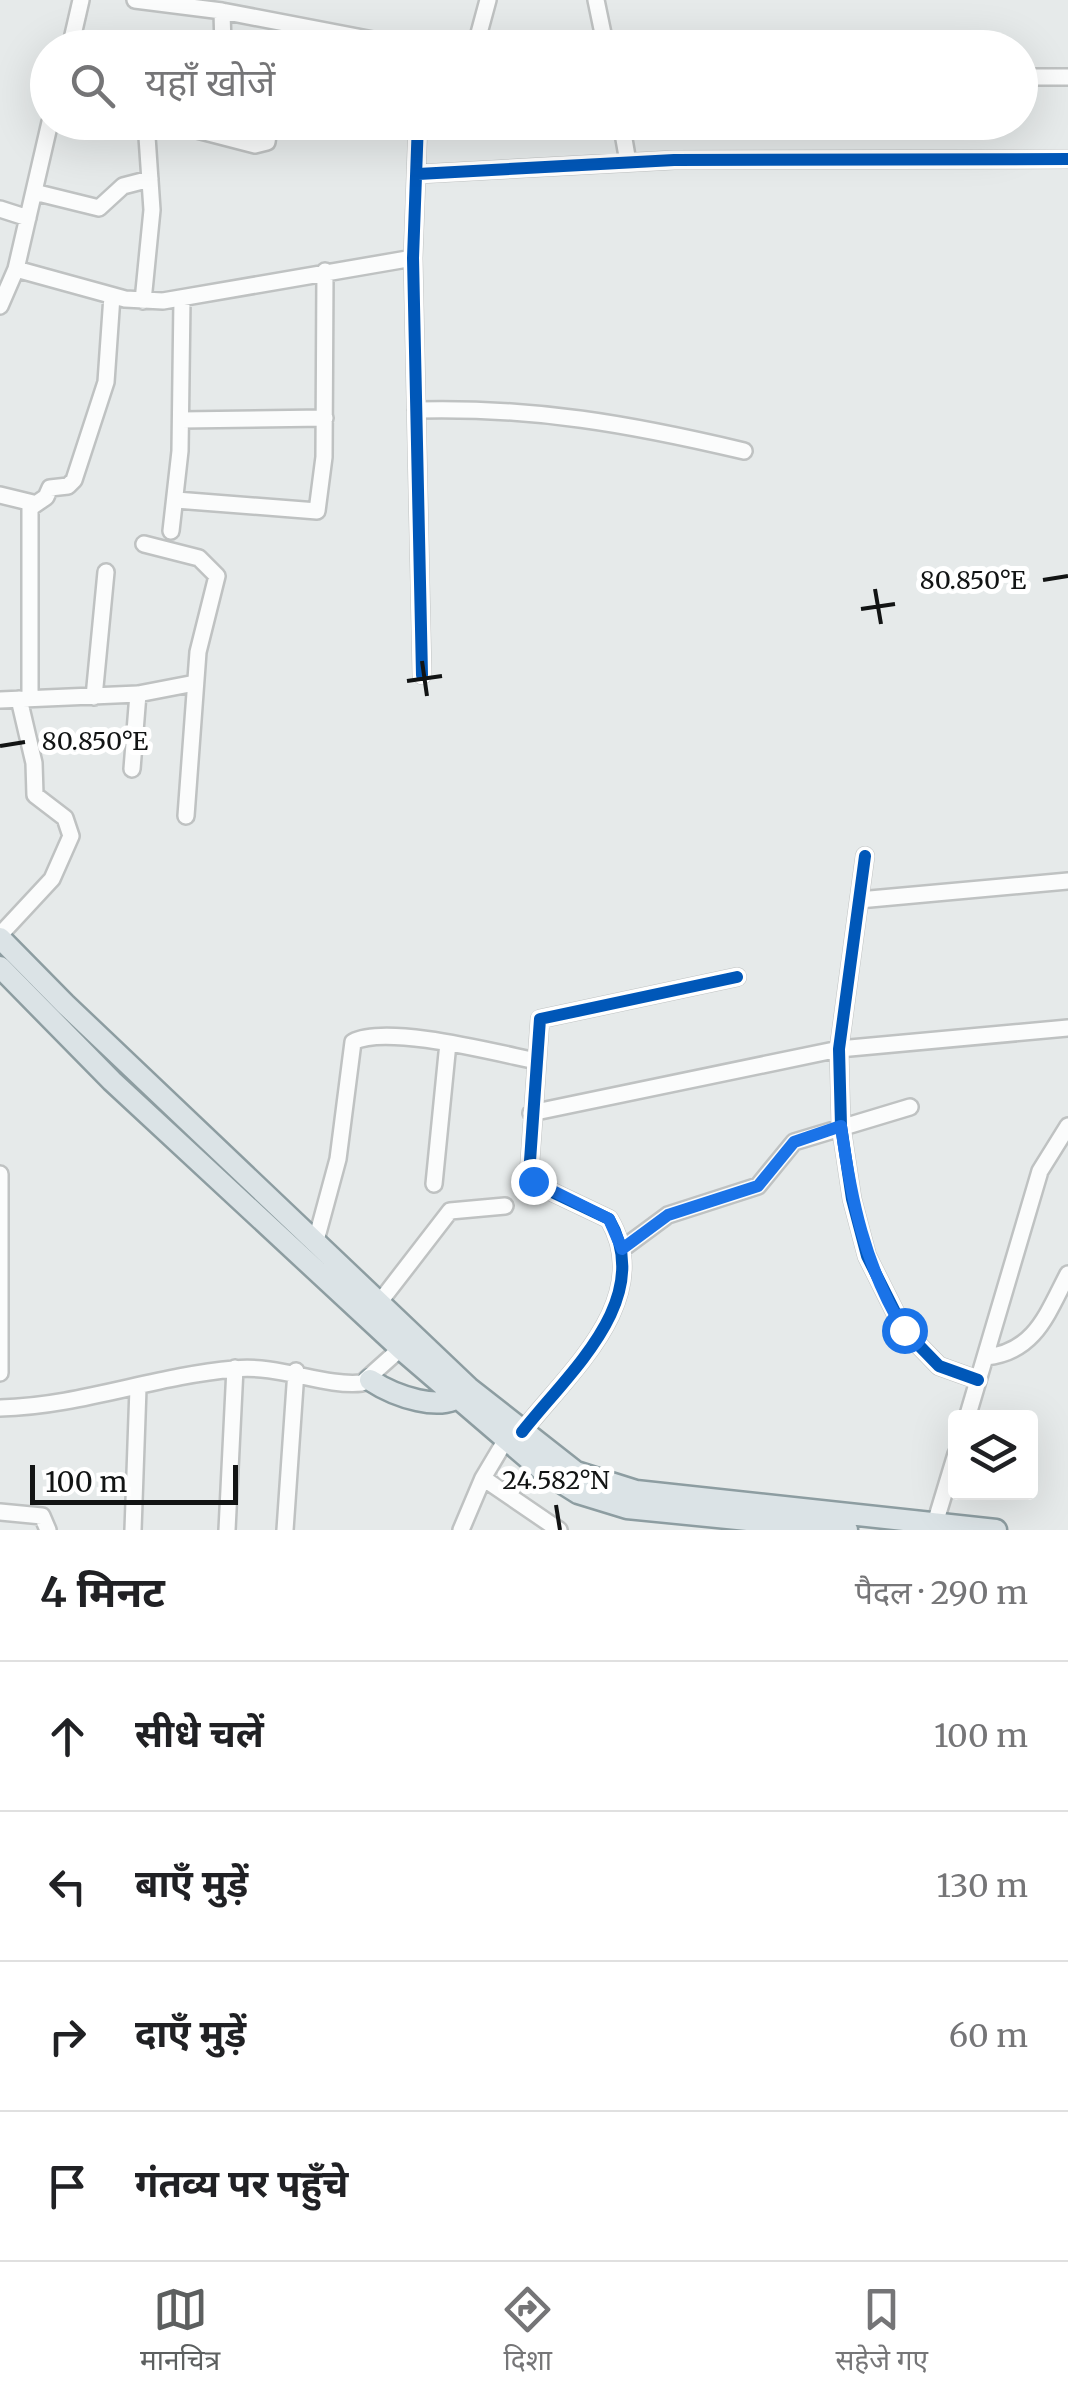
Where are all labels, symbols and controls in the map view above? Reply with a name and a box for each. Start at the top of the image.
search box [30,30,1038,140]
icon: search [65,58,120,113]
text: यहाँ खोजें [145,59,275,106]
text: 80.850°E [920,564,1026,596]
text: 80.850°E [42,725,148,757]
route end [511,1159,557,1205]
route start [882,1308,928,1354]
map controls [948,1410,1038,1500]
button: layers [948,1410,1038,1500]
scale bar [30,1460,238,1504]
text: 100 m [45,1464,127,1500]
text: 24.582°N [502,1464,610,1496]
text: 4 मिनट [40,1566,165,1618]
text: पैदल · 290 m [855,1573,1028,1613]
icon: ahead [40,1709,95,1764]
text: सीधे चलें [135,1710,264,1757]
text: 100 m [934,1716,1028,1756]
icon: left [40,1859,95,1914]
text: बाएँ मुड़ें [135,1860,248,1907]
text: 130 m [936,1866,1028,1906]
icon: right [40,2009,95,2064]
text: दाएँ मुड़ें [135,2010,246,2057]
text: 60 m [949,2016,1028,2056]
icon: arrive [40,2159,95,2214]
text: गंतव्य पर पहुँचे [135,2160,348,2207]
tab: मानचित्र [140,2282,220,2381]
tab: दिशा [500,2282,555,2381]
tab: सहेजे गए [835,2282,928,2381]

